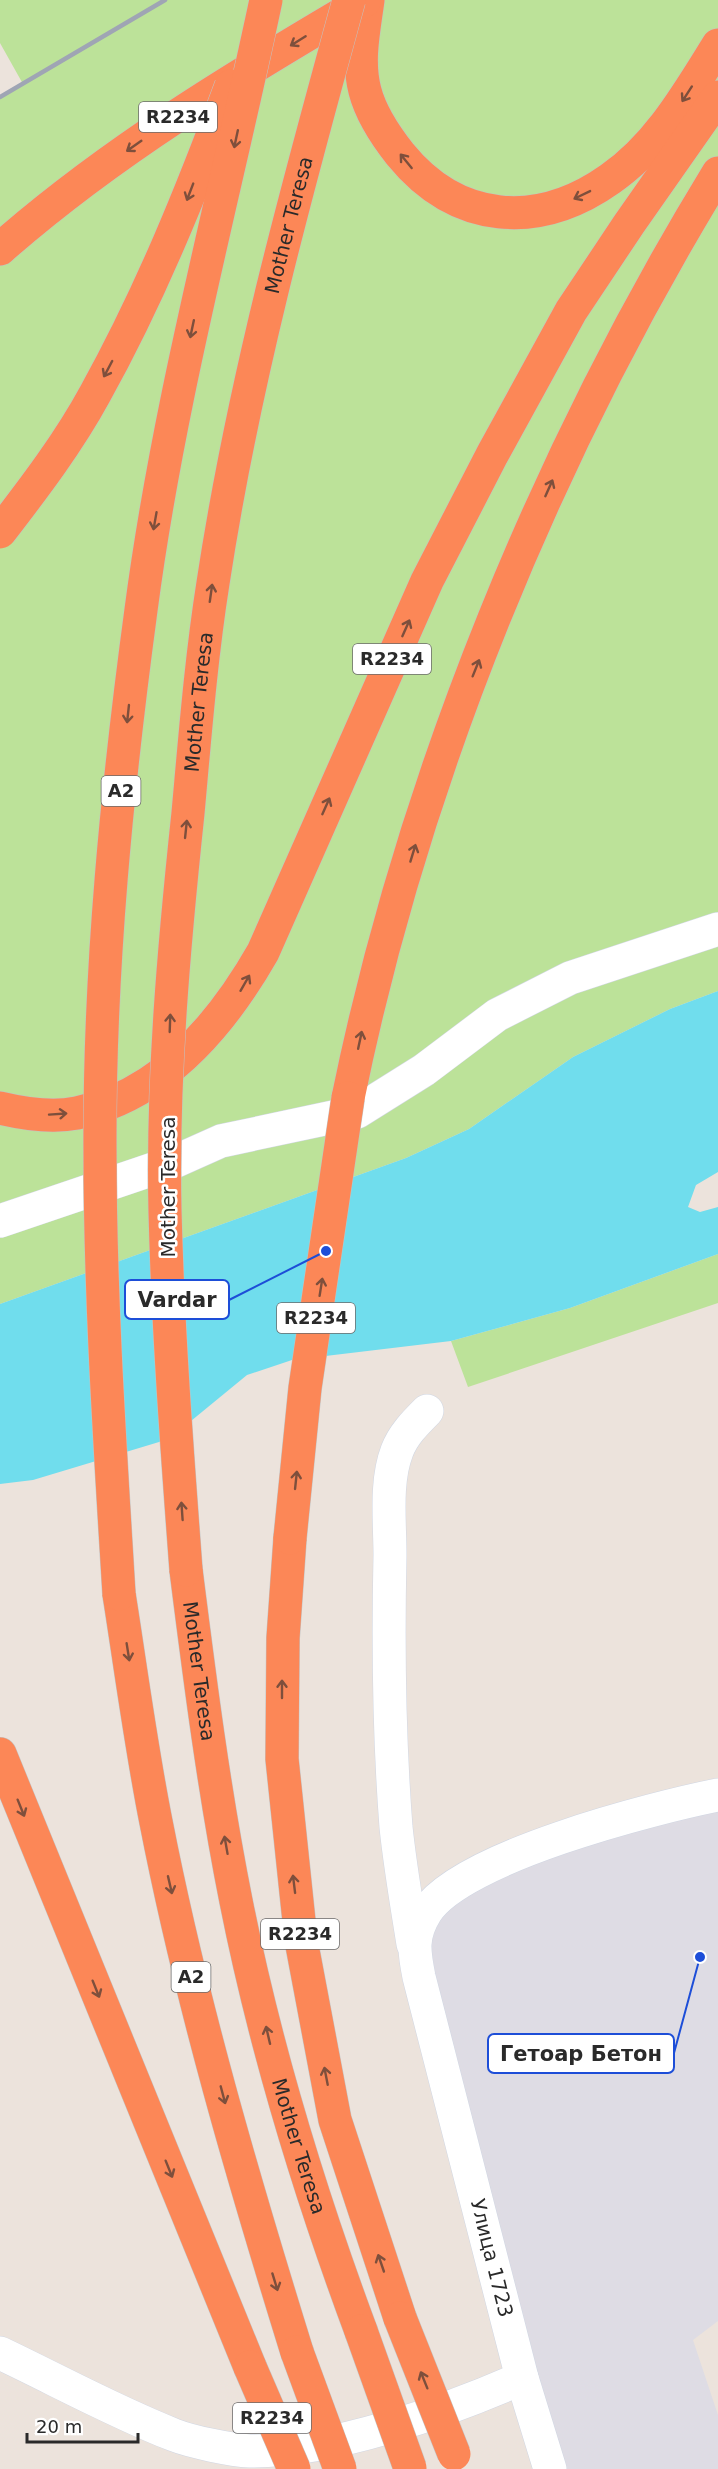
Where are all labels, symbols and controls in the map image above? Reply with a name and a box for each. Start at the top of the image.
one-way arrow [289,34,306,47]
one-way arrow [681,86,693,102]
road number: R2234 [139,102,217,132]
one-way arrow [230,130,242,149]
one-way arrow [126,140,142,152]
street label: Mother Teresa [260,154,318,296]
one-way arrow [399,154,413,169]
one-way arrow [184,183,195,201]
one-way arrow [573,190,591,201]
one-way arrow [186,320,198,339]
one-way arrow [102,360,114,377]
one-way arrow [544,479,556,497]
one-way arrow [149,510,160,530]
one-way arrow [206,584,217,603]
one-way arrow [401,620,412,638]
street label: Mother Teresa [180,631,218,773]
road number: R2234 [353,644,431,674]
one-way arrow [471,660,482,678]
one-way arrow [122,703,133,723]
road number: A2 [102,776,140,806]
one-way arrow [321,797,332,816]
one-way arrow [181,819,192,839]
one-way arrow [408,844,419,863]
one-way arrow [239,975,251,992]
one-way arrow [164,1013,175,1033]
one-way arrow [355,1031,366,1051]
one-way arrow [47,1109,67,1120]
street label: Mother Teresa [156,1117,180,1257]
one-way arrow [315,1277,326,1297]
callout: Vardar [125,1280,229,1319]
text: Vardar [137,1288,217,1312]
road number: R2234 [277,1303,355,1333]
one-way arrow [291,1471,302,1491]
one-way arrow [176,1502,187,1522]
street label: Mother Teresa [178,1600,221,1743]
one-way arrow [123,1642,134,1661]
one-way arrow [276,1680,288,1700]
one-way arrow [17,1799,28,1817]
one-way arrow [220,1835,231,1855]
one-way arrow [288,1874,299,1894]
one-way arrow [165,1875,176,1894]
road number: R2234 [261,1919,339,1949]
road number: A2 [172,1962,210,1992]
one-way arrow [91,1979,102,1997]
one-way arrow [261,2026,273,2045]
callout: Гетоар Бетон [488,2034,674,2073]
text: Гетоар Бетон [500,2042,662,2066]
one-way arrow [320,2066,331,2086]
street label: Mother Teresa [267,2075,331,2217]
one-way arrow [217,2085,229,2104]
one-way arrow [164,2160,175,2178]
street label: Улица 1723 [466,2196,518,2320]
one-way arrow [374,2254,385,2273]
one-way arrow [270,2272,281,2291]
one-way arrow [418,2372,429,2390]
road number: R2234 [233,2403,311,2433]
scale bar [27,2406,138,2444]
text: 20 m [36,2416,82,2437]

